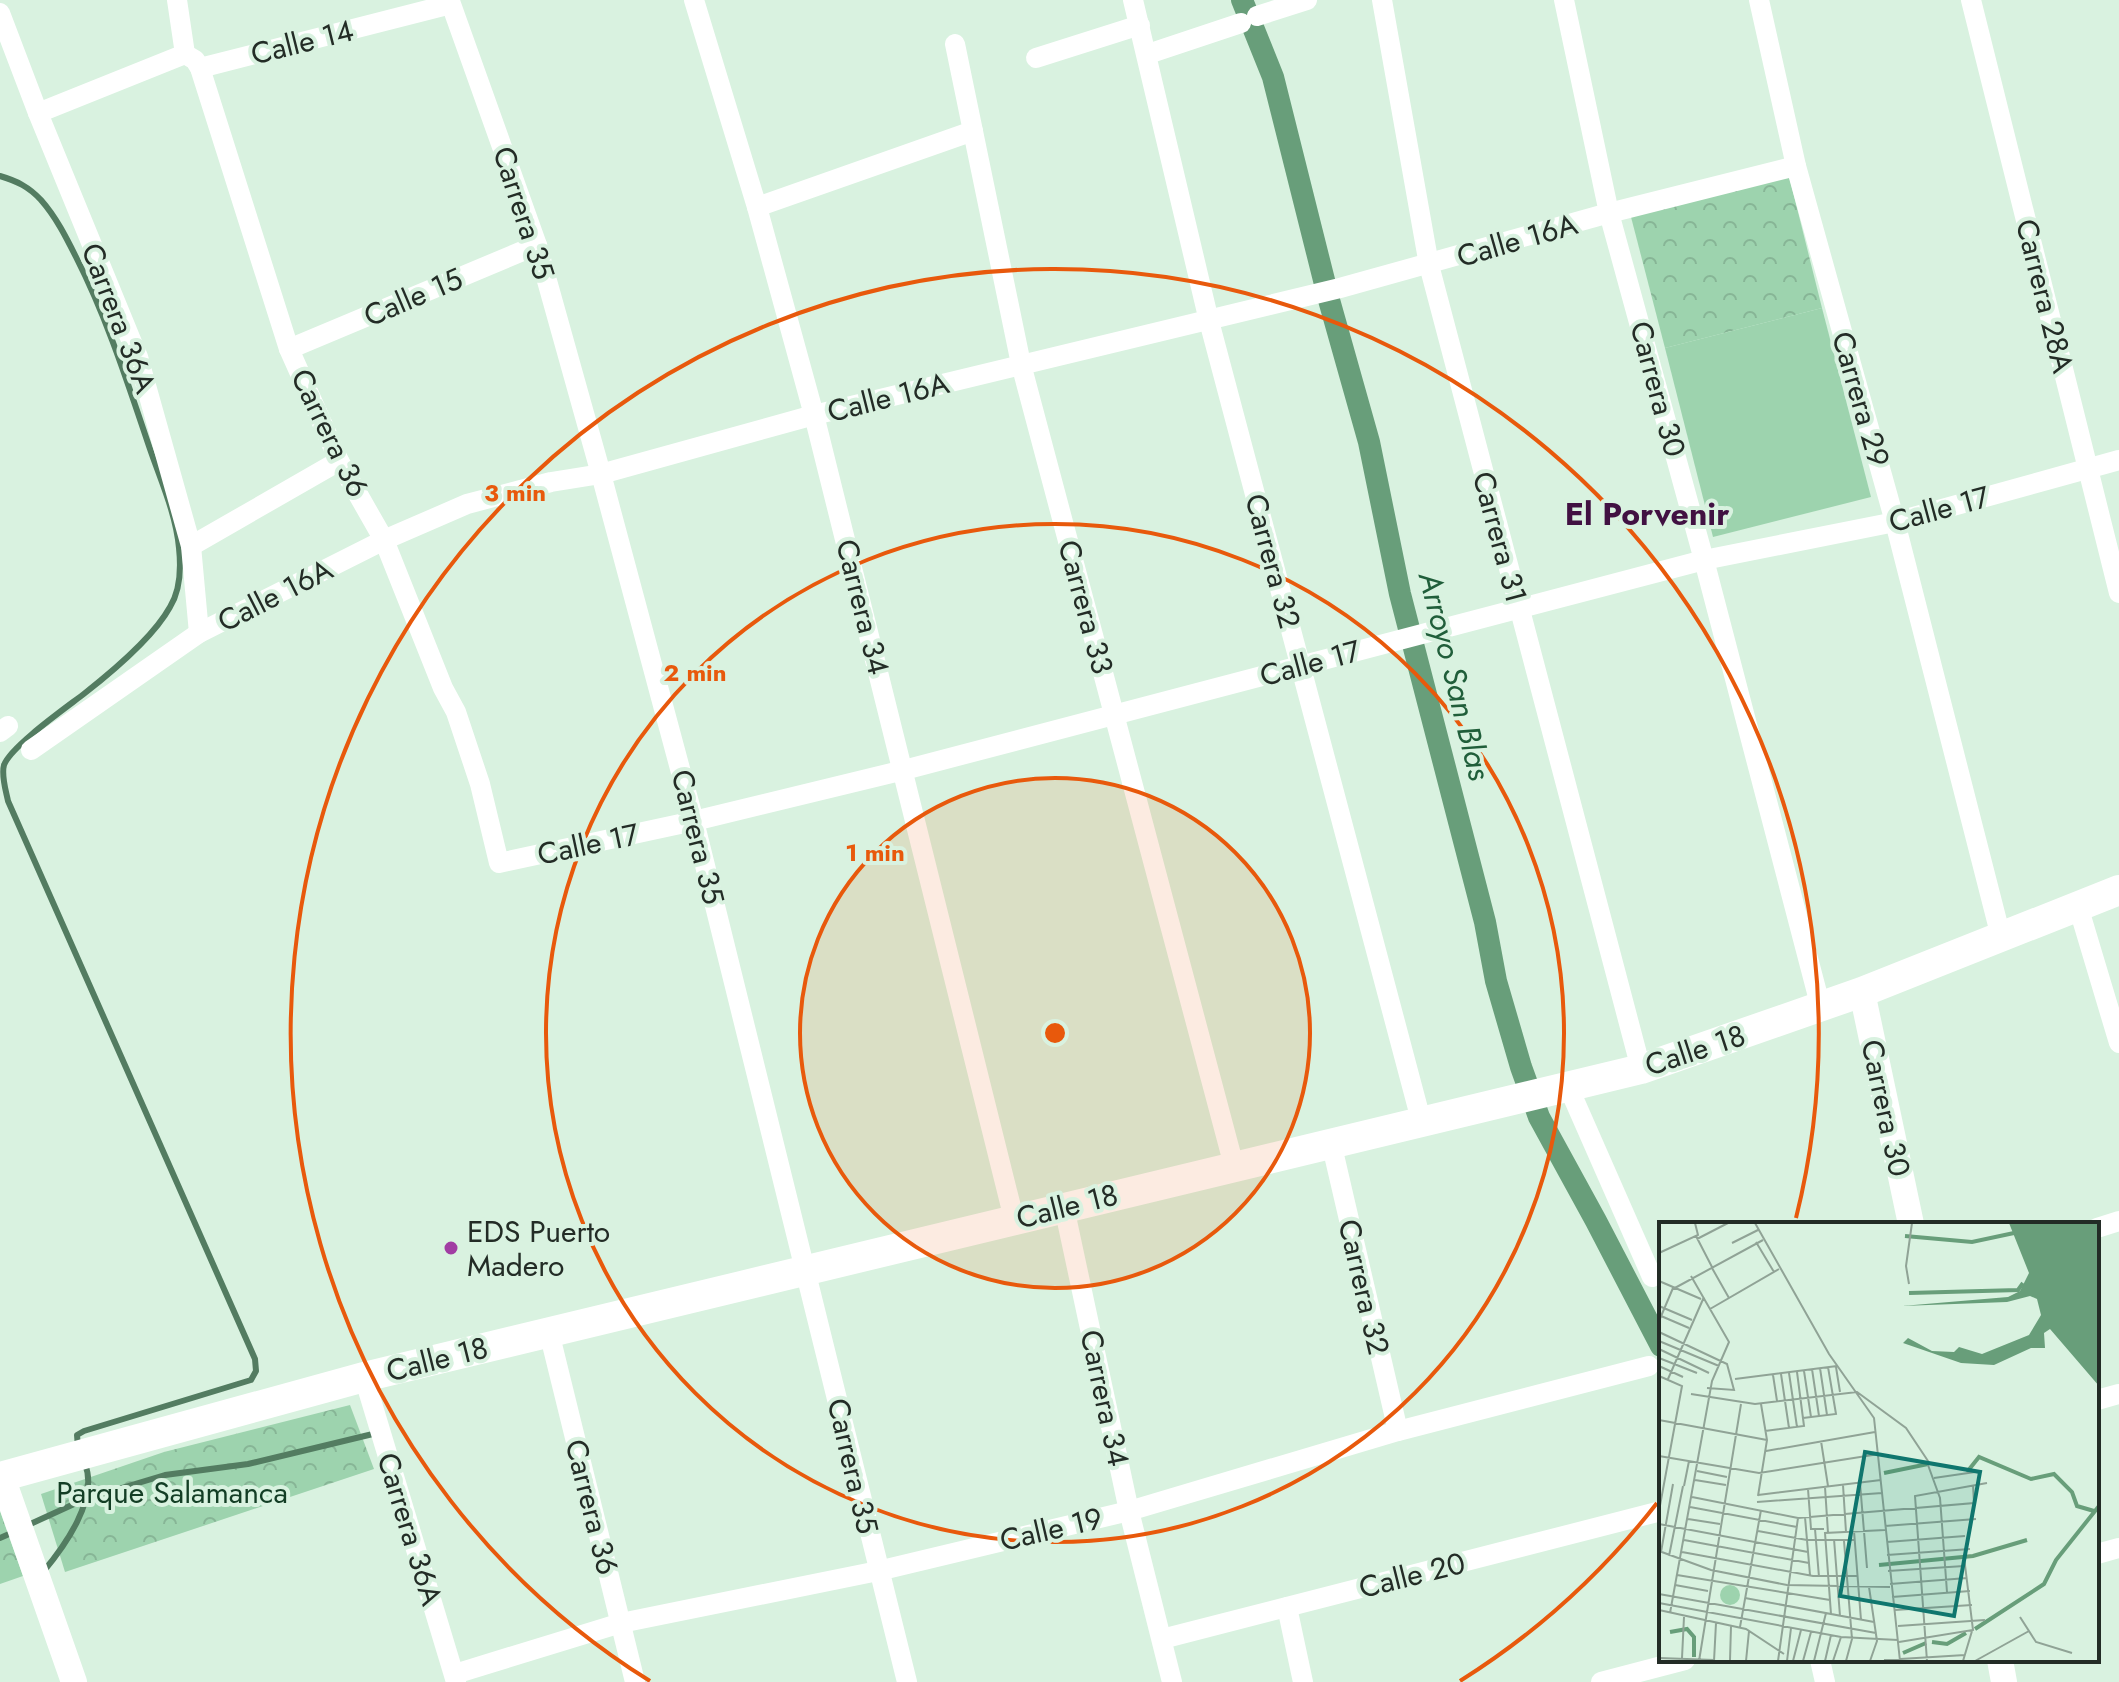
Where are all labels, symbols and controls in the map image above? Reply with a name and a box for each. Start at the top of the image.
street label: Calle 14 [246,9,358,75]
street label: Carrera 35 [482,141,566,285]
street label: Calle 16A [1452,202,1583,278]
street label: Carrera 28A [2005,215,2085,378]
street label: Carrera 36A [71,237,167,400]
street label: Calle 15 [357,257,469,337]
street label: Carrera 30 [1619,316,1697,462]
street label: Carrera 29 [1821,326,1901,472]
street label: Calle 16A [823,361,953,433]
street label: Carrera 36 [280,362,380,504]
street label: Carrera 31 [1462,467,1538,607]
text: 3 min [484,475,546,510]
street label: Calle 17 [1884,475,1994,543]
street label: Carrera 32 [1234,489,1312,633]
district label: El Porvenir [1565,491,1729,537]
street label: Carrera 34 [825,535,901,679]
street label: Carrera 33 [1047,535,1125,679]
street label: Calle 16A [210,548,340,642]
water label: Arroyo San Blas [1407,566,1503,785]
street label: Calle 17 [1255,629,1365,697]
text: 2 min [663,655,727,690]
street label: Carrera 35 [660,765,736,909]
street label: Calle 17 [533,812,643,876]
text: 1 min [845,835,905,870]
street label: Calle 18 [1639,1014,1751,1086]
centre of rings [1041,1019,1069,1047]
street label: Carrera 30 [1851,1036,1921,1180]
street label: Calle 18 [1012,1173,1122,1239]
place label: EDS Puerto Madero [467,1210,610,1287]
street label: Carrera 32 [1328,1215,1400,1359]
inset map [1659,1222,2099,1662]
marker: EDS Puerto Madero [442,1239,460,1257]
street label: Calle 18 [382,1326,492,1392]
street label: Carrera 34 [1070,1326,1140,1470]
street label: Carrera 35 [817,1394,889,1538]
street label: Carrera 36 [554,1435,630,1579]
street label: Carrera 36A [366,1447,454,1611]
park label: Parque Salamanca [56,1471,288,1514]
street label: Calle 19 [995,1496,1107,1562]
street label: Calle 20 [1354,1541,1470,1609]

